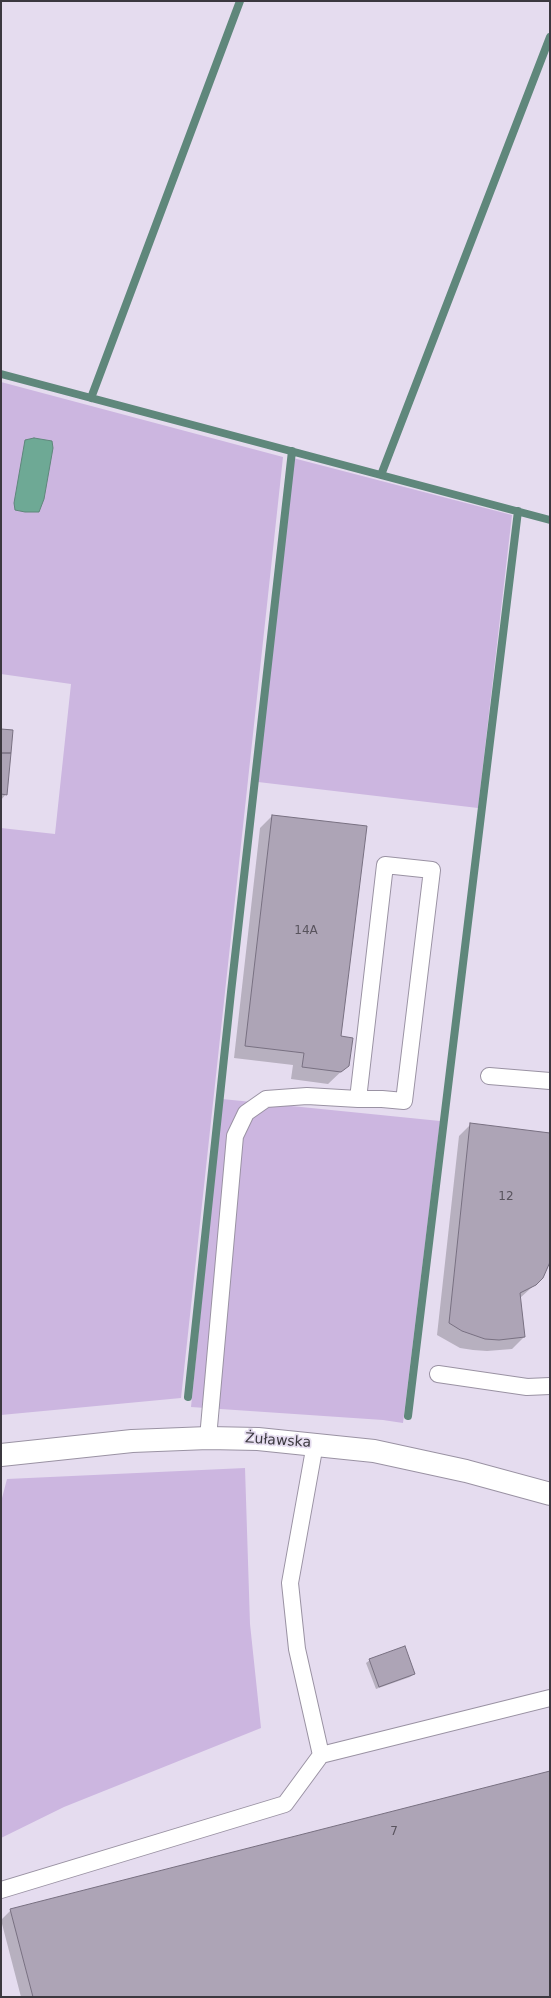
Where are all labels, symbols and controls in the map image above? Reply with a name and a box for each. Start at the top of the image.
house number: 14A [294,924,318,938]
house number: 12 [498,1190,514,1204]
street label: Żuławska [244,1430,312,1452]
house number: 7 [390,1825,398,1839]

